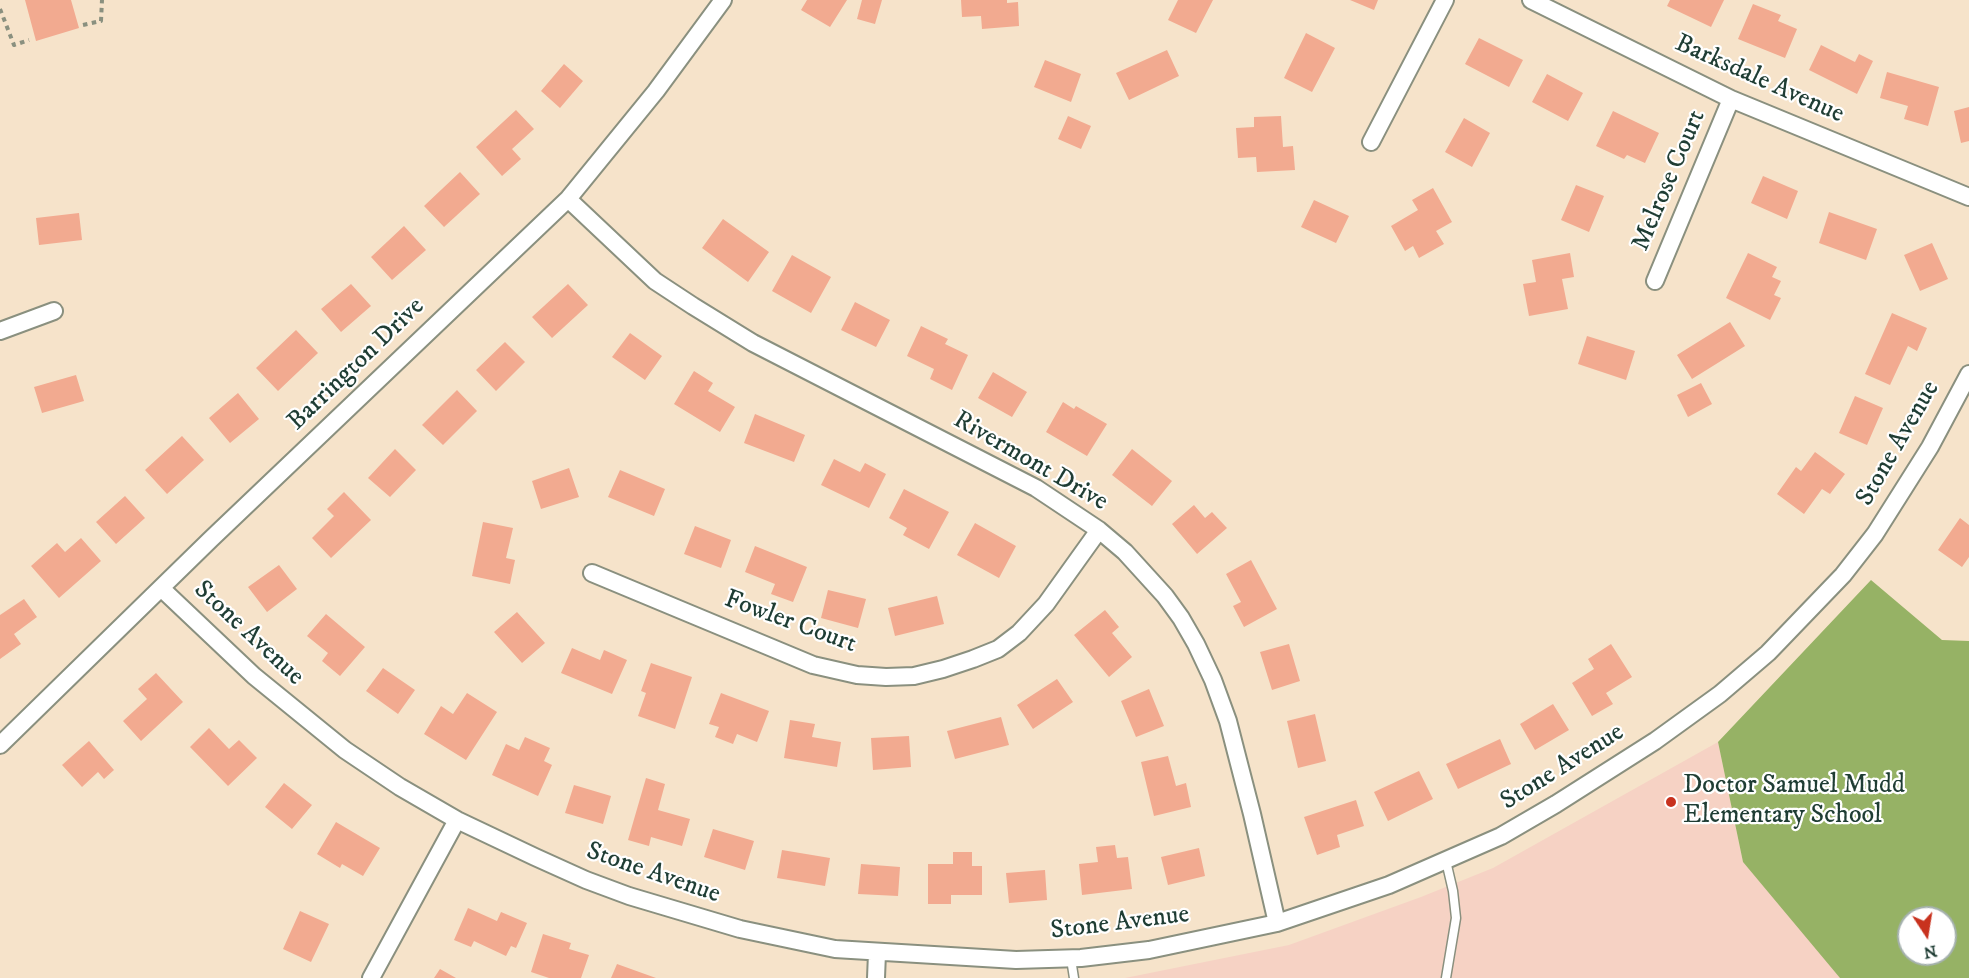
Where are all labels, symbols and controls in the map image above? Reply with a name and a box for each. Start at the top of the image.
street label: Barksdale Avenue [1670,29,1848,131]
street label: Melrose Court [1626,106,1714,256]
street label: Barrington Drive [282,292,432,438]
street label: Stone Avenue [1851,376,1947,512]
street label: Rivermont Drive [947,405,1113,519]
street label: Stone Avenue [186,575,310,693]
street label: Fowler Court [720,585,860,661]
street label: Stone Avenue [1496,718,1630,818]
place label: Doctor Samuel Mudd Elementary School [1683,771,1905,832]
marker: Doctor Samuel Mudd Elementary School [1664,795,1678,809]
street label: Stone Avenue [582,837,724,911]
street label: Stone Avenue [1049,900,1191,948]
north arrow [1897,906,1957,966]
text: N [1922,941,1939,963]

